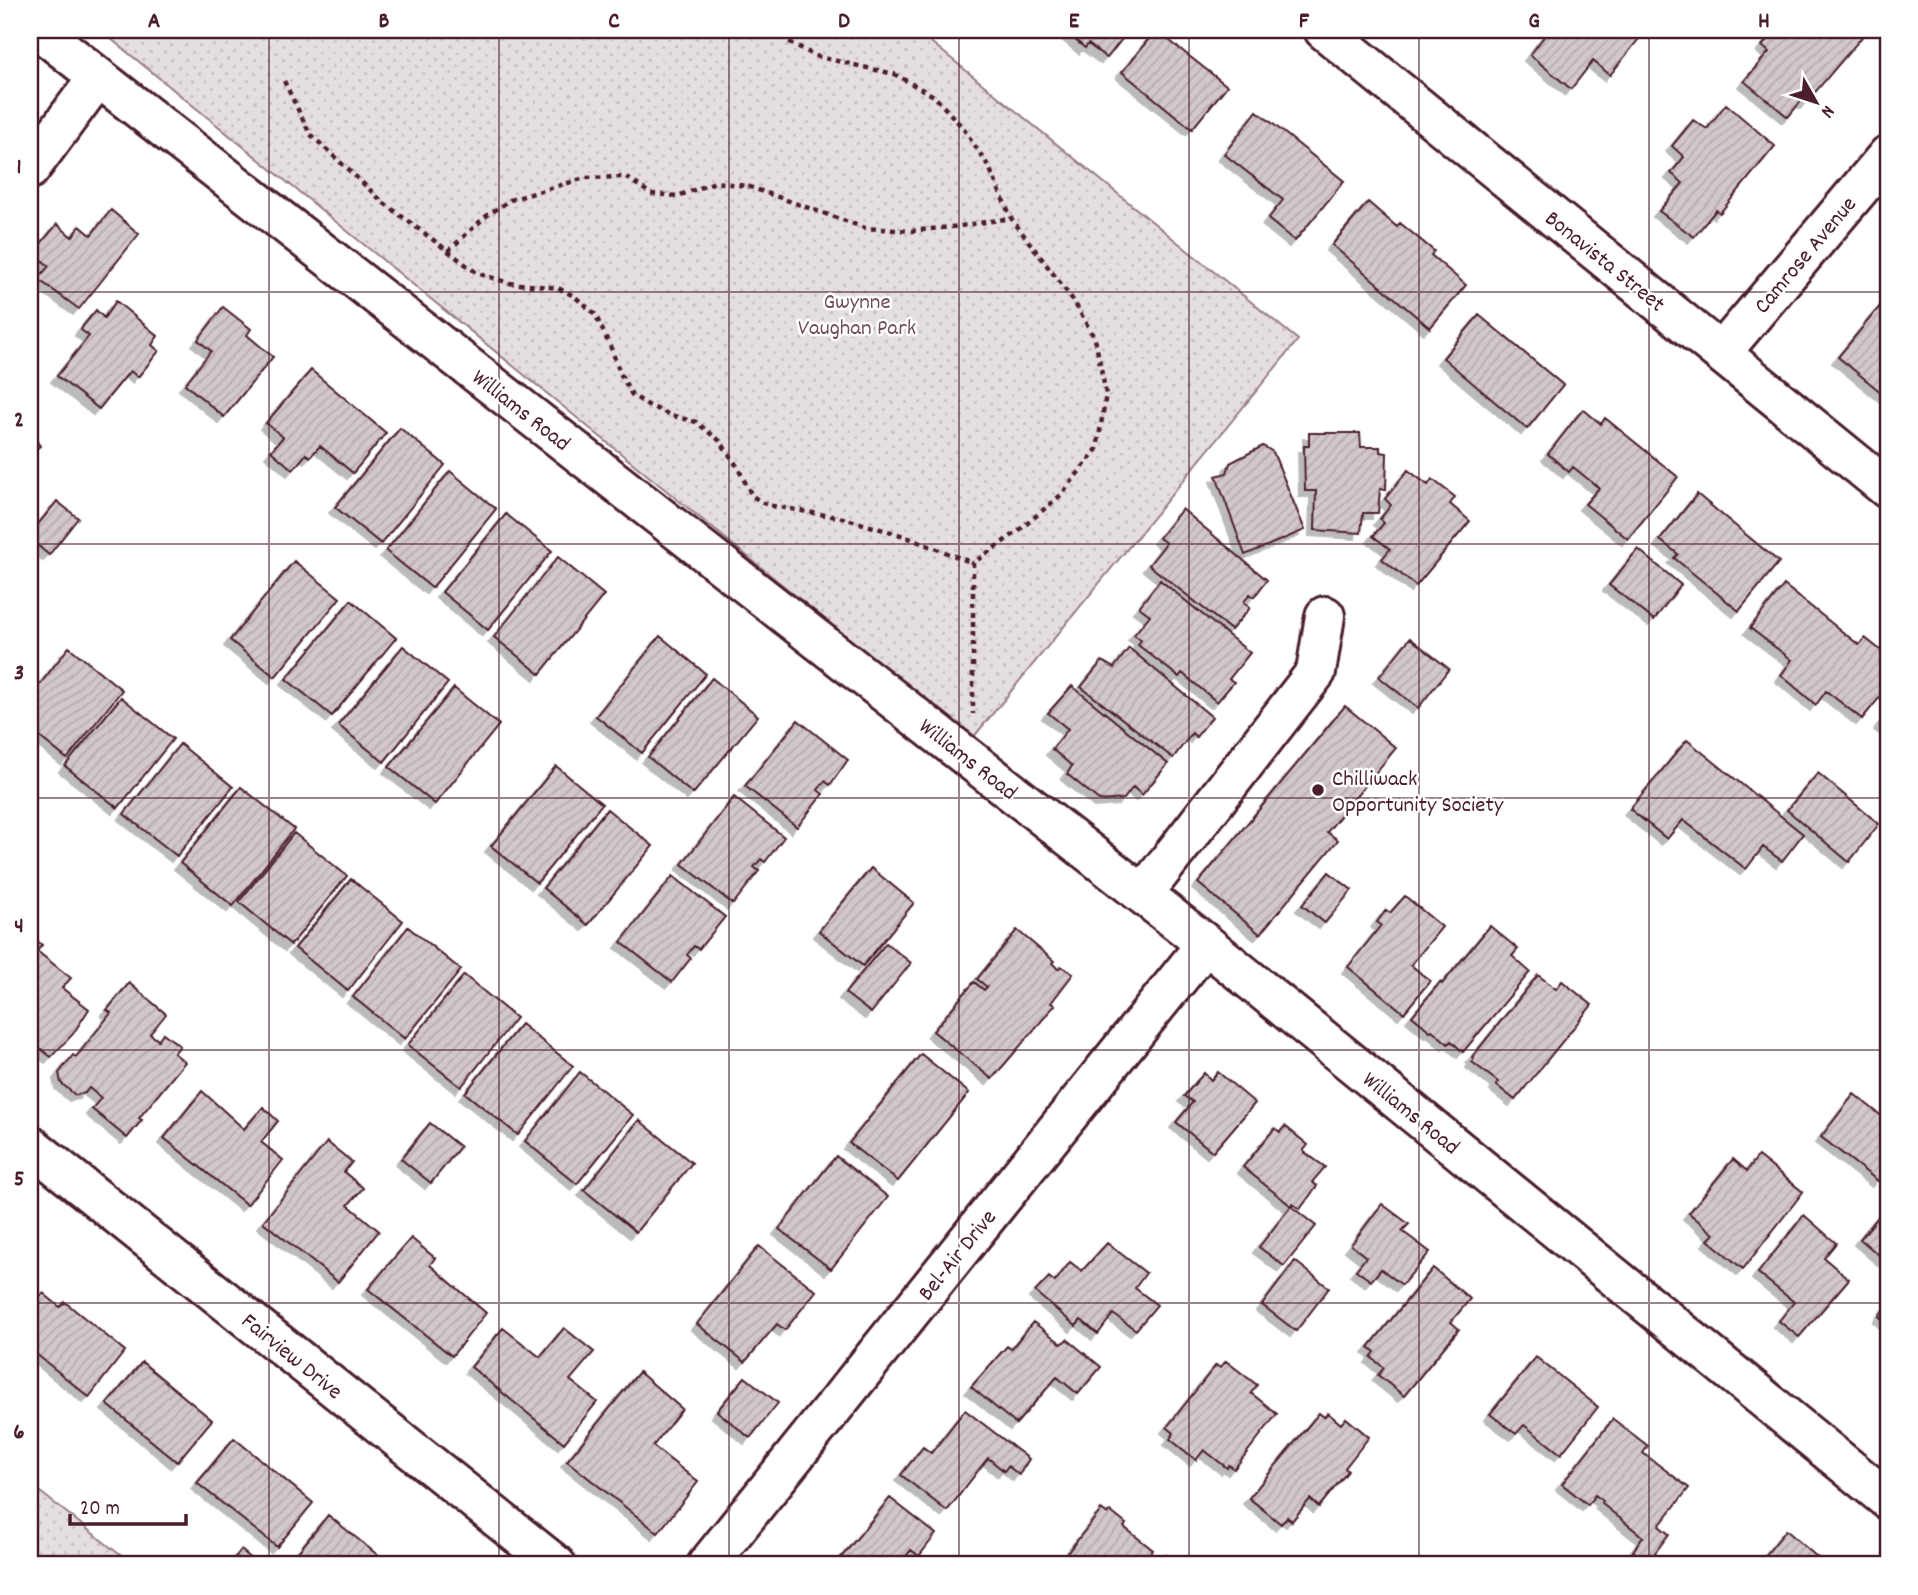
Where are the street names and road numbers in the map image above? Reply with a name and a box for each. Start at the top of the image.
street label: Camrose Avenue [1748,190,1866,322]
street label: Bonavista Street [1536,204,1671,322]
street label: Williams Road [464,363,576,461]
street label: Williams Road [911,712,1023,810]
street label: Williams Road [1354,1065,1466,1164]
street label: Bel-Air Drive [912,1203,1006,1309]
street label: Fairview Drive [233,1306,349,1409]

